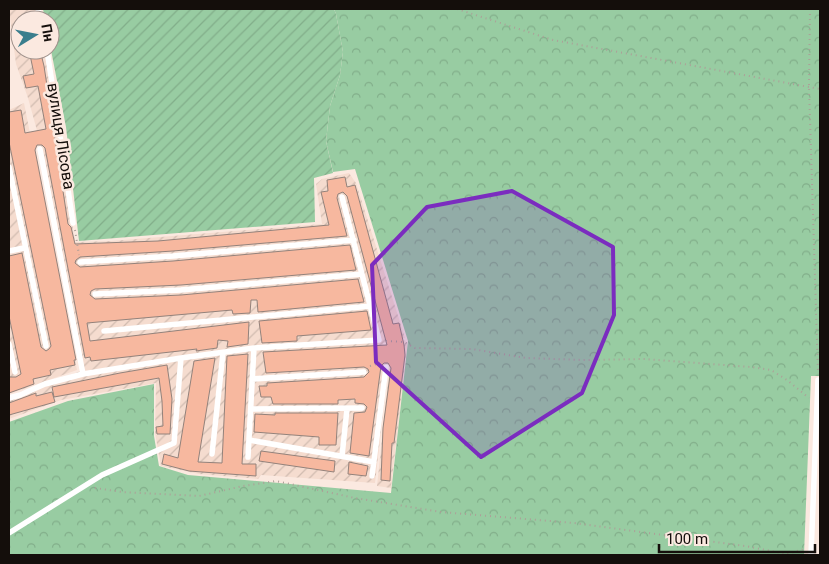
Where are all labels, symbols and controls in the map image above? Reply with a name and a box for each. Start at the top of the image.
north arrow [10,10,60,60]
text: Пн [38,23,57,43]
street label: вулиця Лісова [43,81,79,191]
scale bar [659,522,815,554]
text: 100 m [666,530,708,548]

